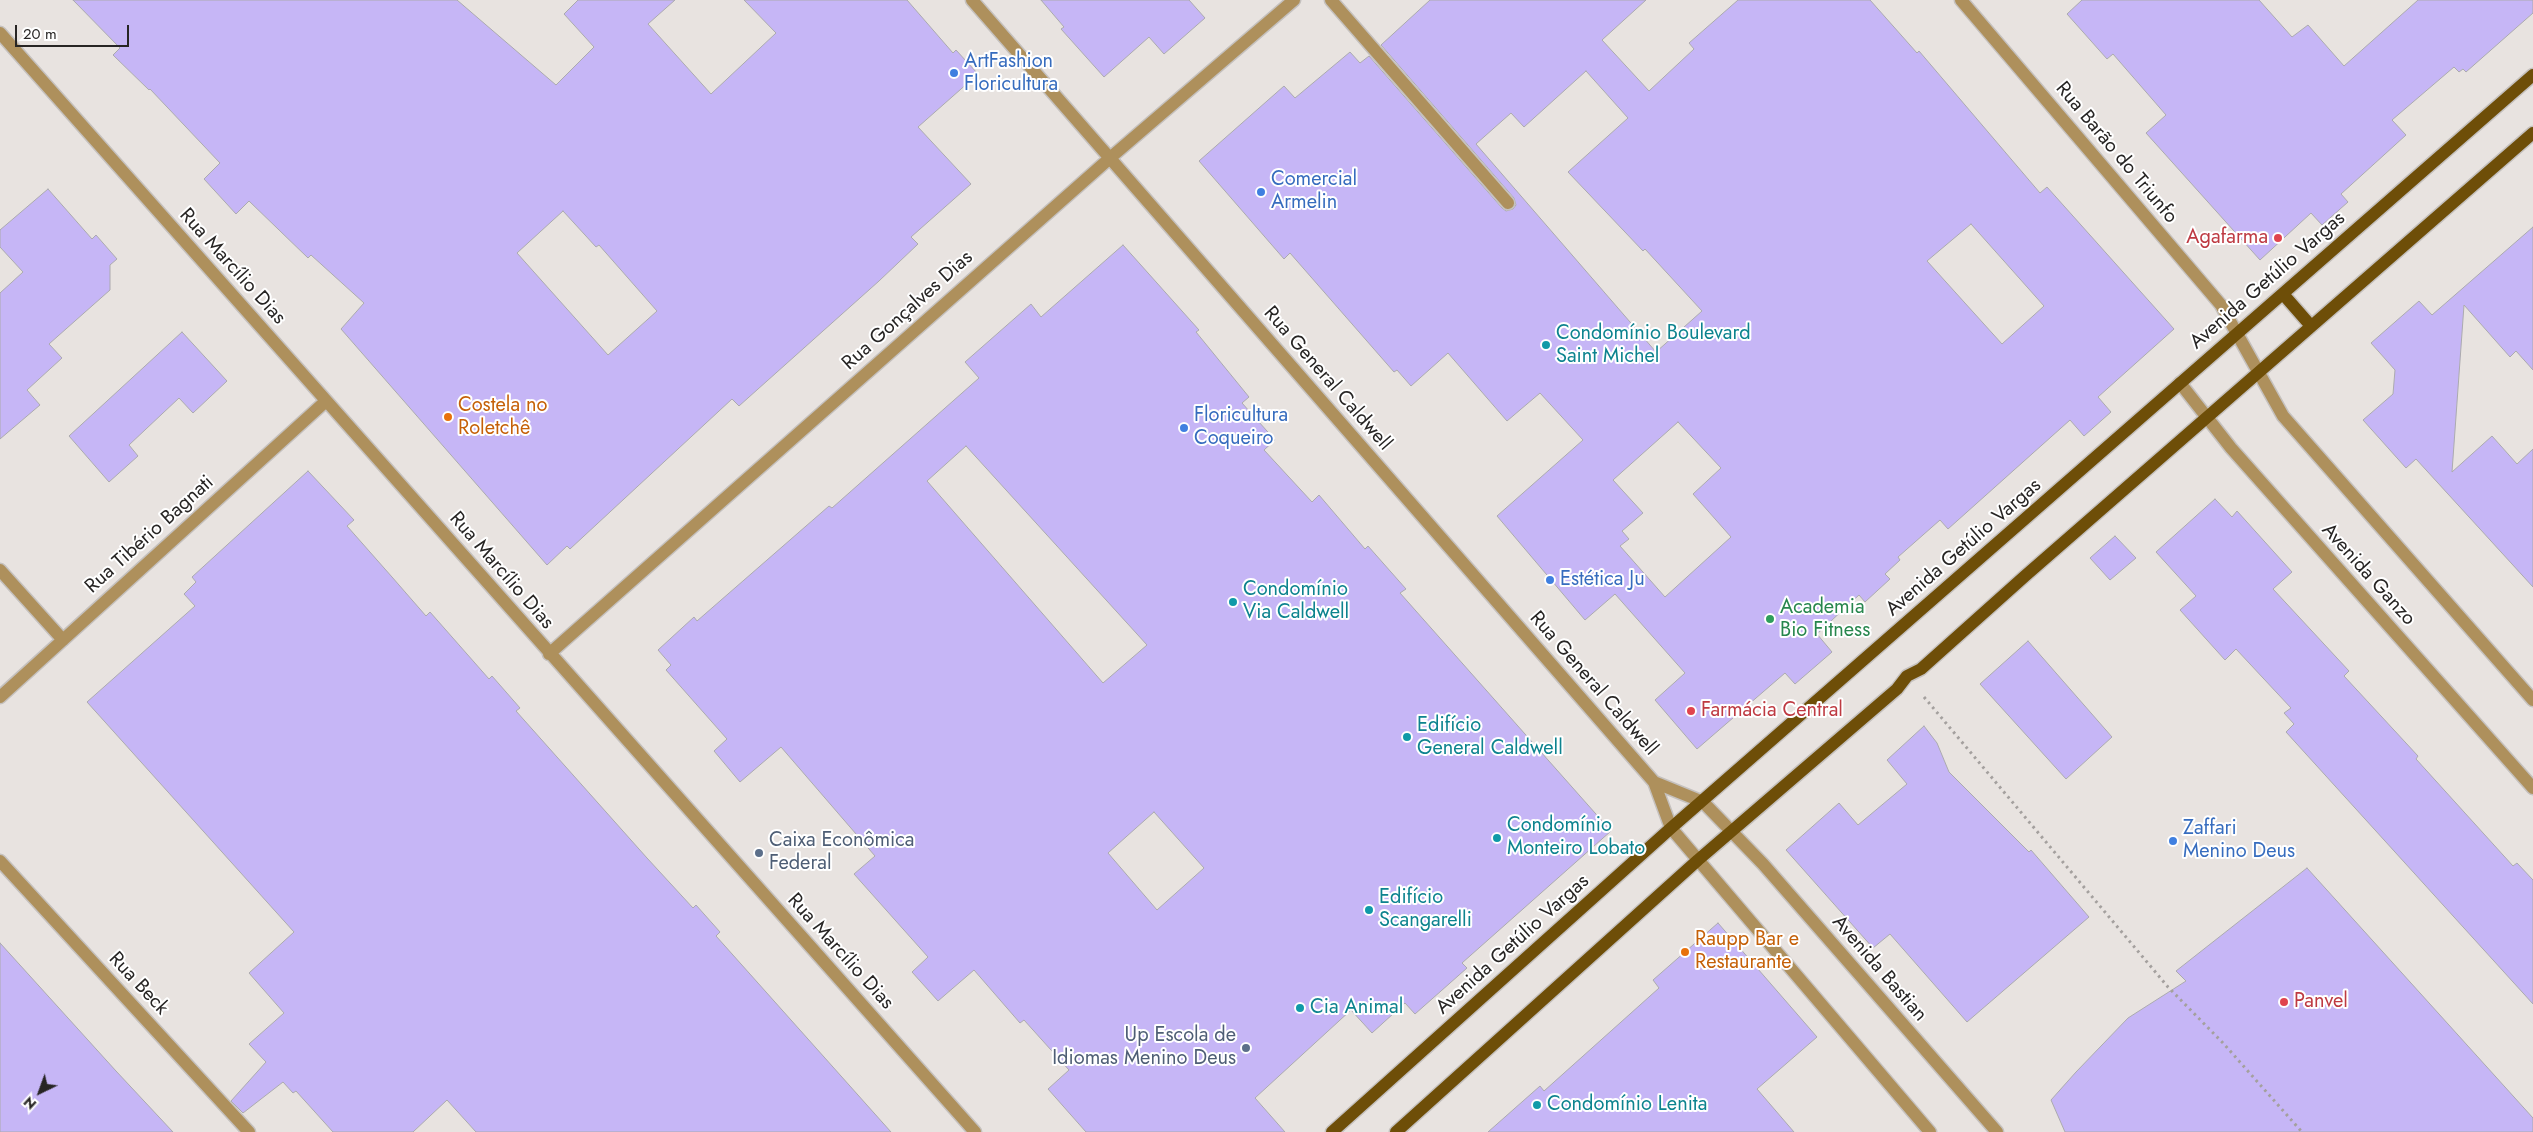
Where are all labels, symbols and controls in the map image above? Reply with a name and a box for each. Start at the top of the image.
scale bar [18,15,131,47]
text: 20 m [23,23,57,45]
place label: ArtFashion Floricultura [964,50,1058,97]
marker: ArtFashion Floricultura [948,67,960,79]
street label: Rua Barão do Triunfo [2050,77,2182,229]
place label: Comercial Armelin [1271,168,1357,215]
marker: Comercial Armelin [1255,186,1267,198]
street label: Rua Marcílio Dias [174,204,290,330]
street label: Avenida Getúlio Vargas [2185,207,2351,355]
place label: Agafarma [2186,226,2268,250]
marker: Agafarma [2272,232,2284,244]
street label: Rua Gonçalves Dias [838,246,978,376]
street label: Rua General Caldwell [1258,302,1396,456]
place label: Condomínio Boulevard Saint Michel [1556,322,1751,369]
marker: Condomínio Boulevard Saint Michel [1540,339,1552,351]
place label: Costela no Roletchê [458,394,547,441]
place label: Floricultura Coqueiro [1194,404,1288,451]
marker: Costela no Roletchê [442,411,454,423]
marker: Floricultura Coqueiro [1178,422,1190,434]
street label: Rua Tibério Bagnati [81,471,219,599]
street label: Avenida Getúlio Vargas [1881,474,2047,622]
street label: Rua Marcílio Dias [444,507,558,635]
street label: Avenida Ganzo [2316,519,2420,631]
place label: Estética Ju [1560,568,1645,592]
marker: Estética Ju [1544,574,1556,586]
place label: Condomínio Via Caldwell [1243,578,1349,625]
marker: Condomínio Via Caldwell [1227,596,1239,608]
place label: Academia Bio Fitness [1780,596,1870,643]
street label: Rua General Caldwell [1524,607,1662,761]
marker: Academia Bio Fitness [1764,613,1776,625]
place label: Farmácia Central [1701,699,1843,723]
marker: Farmácia Central [1685,705,1697,717]
place label: Edifício General Caldwell [1417,714,1563,761]
marker: Edifício General Caldwell [1401,731,1413,743]
place label: Condomínio Monteiro Lobato [1507,814,1645,861]
place label: Zaffari Menino Deus [2183,817,2295,864]
place label: Caixa Econômica Federal [769,829,914,876]
marker: Condomínio Monteiro Lobato [1491,832,1503,844]
marker: Zaffari Menino Deus [2167,835,2179,847]
marker: Caixa Econômica Federal [753,847,765,859]
street label: Avenida Getúlio Vargas [1431,870,1595,1020]
place label: Edifício Scangarelli [1379,886,1472,933]
street label: Rua Marcílio Dias [782,889,898,1015]
marker: Edifício Scangarelli [1363,904,1375,916]
street label: Avenida Bastian [1826,911,1932,1027]
place label: Raupp Bar e Restaurante [1695,928,1799,975]
marker: Raupp Bar e Restaurante [1679,946,1691,958]
street label: Rua Beck [103,948,173,1020]
place label: Panvel [2294,990,2348,1014]
place label: Cia Animal [1310,996,1403,1020]
marker: Panvel [2278,996,2290,1008]
marker: Cia Animal [1294,1002,1306,1014]
place label: Up Escola de Idiomas Menino Deus [1052,1024,1236,1071]
marker: Up Escola de Idiomas Menino Deus [1240,1042,1252,1054]
north arrow [15,1067,65,1117]
text: N [19,1092,41,1114]
place label: Condomínio Lenita [1547,1093,1707,1117]
marker: Condomínio Lenita [1531,1099,1543,1111]

